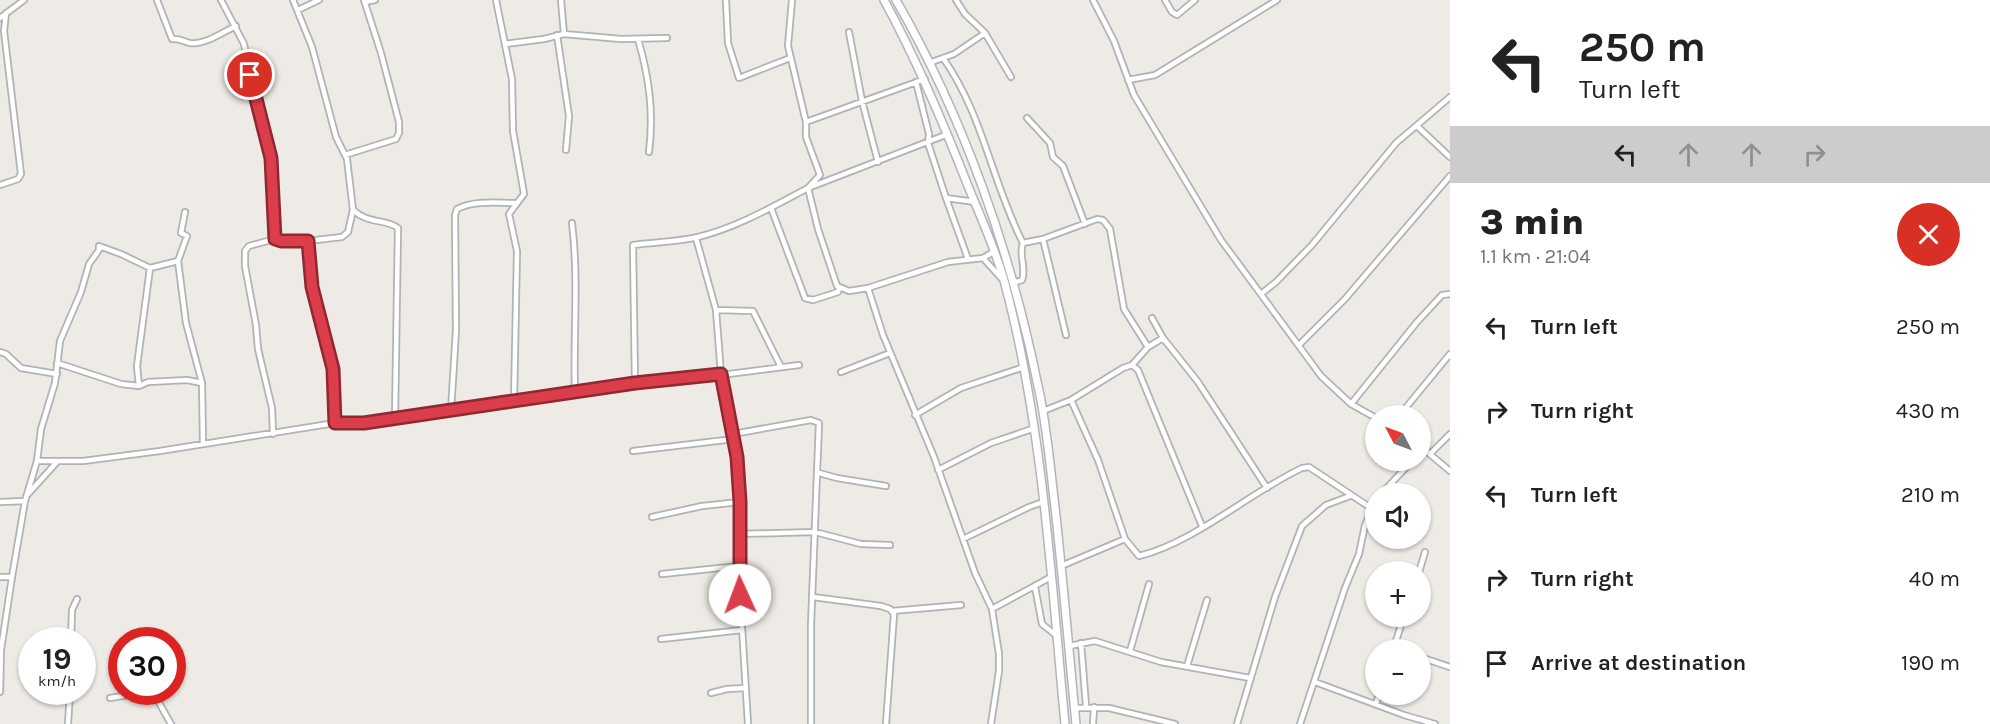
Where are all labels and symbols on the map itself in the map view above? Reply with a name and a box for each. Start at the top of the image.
pin [224,49,275,100]
north arrow [1365,405,1431,471]
position arrow [708,563,772,627]
speed limit sign: 30 [108,627,186,705]

